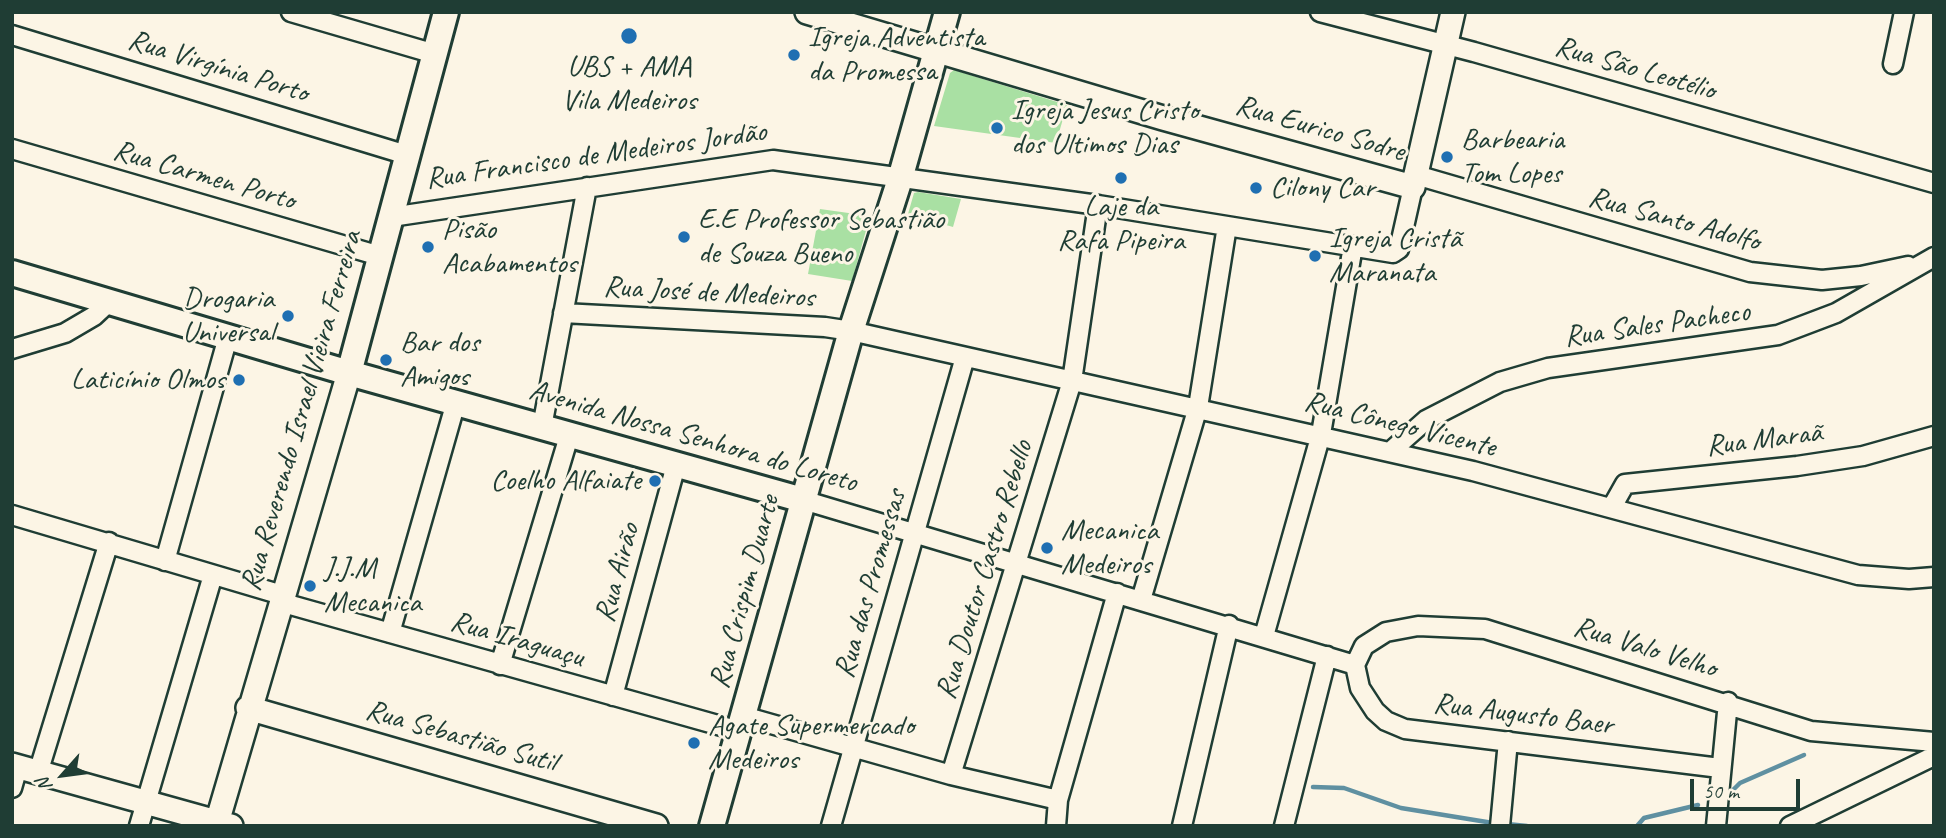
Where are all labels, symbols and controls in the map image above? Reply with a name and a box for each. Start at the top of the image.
place label: Igreja Adventista da Promessa [808,20,984,90]
street label: Rua Virgínia Porto [124,23,312,111]
marker: UBS + AMA Vila Medeiros [619,26,639,46]
street label: Rua São Leotélio [1551,29,1719,109]
marker: Igreja Adventista da Promessa [786,47,802,63]
place label: UBS + AMA Vila Medeiros [562,49,696,119]
street label: Rua Eurico Sodre [1231,88,1409,170]
place label: Igreja Jesus Cristo dos Ultimos Dias [1011,93,1198,164]
street label: Rua Francisco de Medeiros Jordão [423,114,769,198]
marker: Igreja Jesus Cristo dos Ultimos Dias [989,120,1005,136]
place label: Barbearia Tom Lopes [1461,122,1564,192]
street label: Rua Carmen Porto [109,133,299,219]
marker: Barbearia Tom Lopes [1439,149,1455,165]
marker: Laje da Rafa Pipeira [1113,170,1129,186]
place label: Cilony Car [1270,170,1374,206]
marker: Cilony Car [1248,180,1264,196]
street label: Rua Santo Adolfo [1584,180,1764,260]
place label: Laje da Rafa Pipeira [1057,189,1185,260]
place label: E.E Professor Sebastião de Souza Bueno [698,202,944,272]
place label: Pisão Acabamentos [442,212,577,282]
place label: Igreja Cristã Maranata [1329,221,1461,292]
street label: Rua Reverendo Israel Vieira Ferreira [233,227,371,595]
marker: E.E Professor Sebastião de Souza Bueno [676,229,692,245]
marker: Pisão Acabamentos [420,239,436,255]
marker: Igreja Cristã Maranata [1307,248,1323,264]
street label: Rua José de Medeiros [603,269,815,317]
place label: Drogaria Universal [182,281,274,352]
street label: Rua Sales Pacheco [1562,294,1752,356]
marker: Drogaria Universal [280,308,296,324]
place label: Bar dos Amigos [400,325,479,396]
marker: Bar dos Amigos [378,352,394,368]
place label: Laticínio Olmos [71,362,225,398]
marker: Laticínio Olmos [231,372,247,388]
street label: Avenida Nossa Senhora do Loreto [525,373,861,501]
street label: Rua Cônego Vicente [1301,384,1499,466]
street label: Rua Maraã [1704,415,1824,465]
street label: Rua Doutor Castro Rebello [929,436,1041,704]
place label: Coelho Alfaiate [490,463,641,499]
marker: Coelho Alfaiate [647,473,663,489]
street label: Rua das Promessas [827,486,915,682]
street label: Rua Crispim Duarte [702,491,788,693]
place label: Mecanica Medeiros [1061,513,1158,584]
street label: Rua Airão [588,520,648,626]
marker: Mecanica Medeiros [1039,540,1055,556]
place label: J.J.M Mecanica [324,551,421,622]
marker: J.J.M Mecanica [302,578,318,594]
street label: Rua Iraguaçu [446,604,588,676]
street label: Rua Valo Velho [1569,609,1721,687]
street label: Rua Augusto Baer [1431,686,1615,744]
street label: Rua Sebastião Sutil [361,693,561,781]
place label: Agate Supermercado Medeiros [708,708,914,778]
marker: Agate Supermercado Medeiros [686,735,702,751]
north arrow [28,740,98,810]
scale bar [1694,764,1804,808]
text: N [31,774,58,796]
text: 50 m [1703,778,1739,804]

